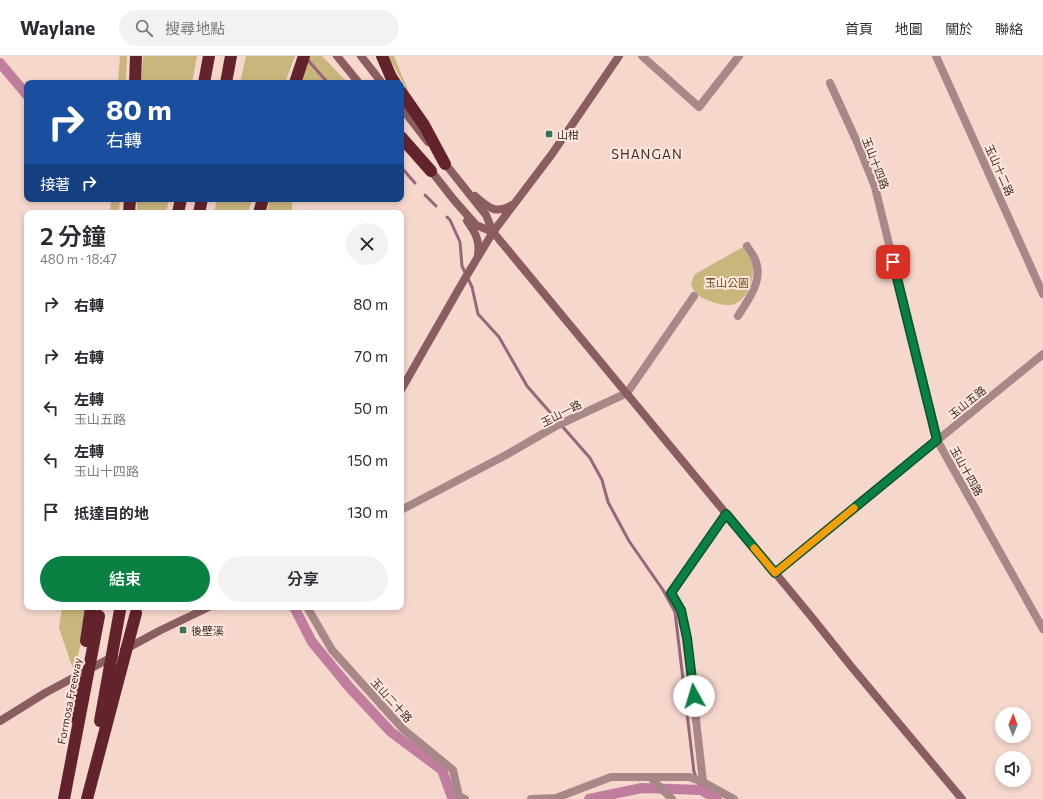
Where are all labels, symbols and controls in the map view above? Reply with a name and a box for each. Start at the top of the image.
search box [119,10,399,46]
text: Waylane [20,16,95,39]
icon: search [133,17,155,39]
text: 搜尋地點 [165,19,225,37]
text: 首頁 [845,20,873,37]
text: 地圖 [895,20,923,37]
text: 關於 [945,20,973,37]
text: 聯絡 [995,20,1023,37]
text: 80 m [106,92,172,126]
icon: right [40,96,92,148]
place label: 山柑 [557,128,579,141]
text: 右轉 [106,129,142,151]
marker: 山柑 [544,129,554,139]
street label: 玉山十四路 [860,135,892,191]
street label: 玉山十二路 [983,142,1017,198]
district label: SHANGAN [611,146,683,162]
icon: right [78,172,100,194]
text: 接著 [40,175,70,193]
text: 2 分鐘 [40,221,106,250]
button: close [346,223,388,265]
pin [876,245,910,279]
text: 480 m · 18:47 [40,251,117,267]
icon: arrive [882,251,904,273]
park label: 玉山公園 [705,276,749,289]
icon: right [40,293,62,315]
text: 80 m [353,295,388,313]
text: 右轉 [74,296,104,314]
icon: right [40,345,62,367]
text: 70 m [354,347,388,365]
text: 右轉 [74,348,104,366]
street label: 玉山五路 [946,383,988,421]
text: 左轉 [74,390,104,408]
icon: left [40,397,62,419]
street label: 玉山一路 [538,397,584,429]
text: 50 m [354,399,388,417]
text: 玉山五路 [74,411,126,427]
text: 左轉 [74,442,104,460]
street label: 玉山十四路 [948,444,986,498]
icon: left [40,449,62,471]
text: 150 m [347,451,388,469]
text: 玉山十四路 [74,463,139,479]
icon: arrive [40,501,62,523]
text: 130 m [347,503,388,521]
text: 抵達目的地 [74,504,149,522]
button: 結束 [40,556,210,602]
button: 分享 [218,556,388,602]
place label: 後壁溪 [191,624,224,637]
marker: 後壁溪 [178,625,188,635]
street label: Formosa Freeway [54,656,84,745]
street label: 玉山二十路 [369,675,415,725]
position arrow [673,675,715,717]
north arrow [995,707,1031,743]
map controls [995,707,1031,787]
button: sound [995,751,1031,787]

